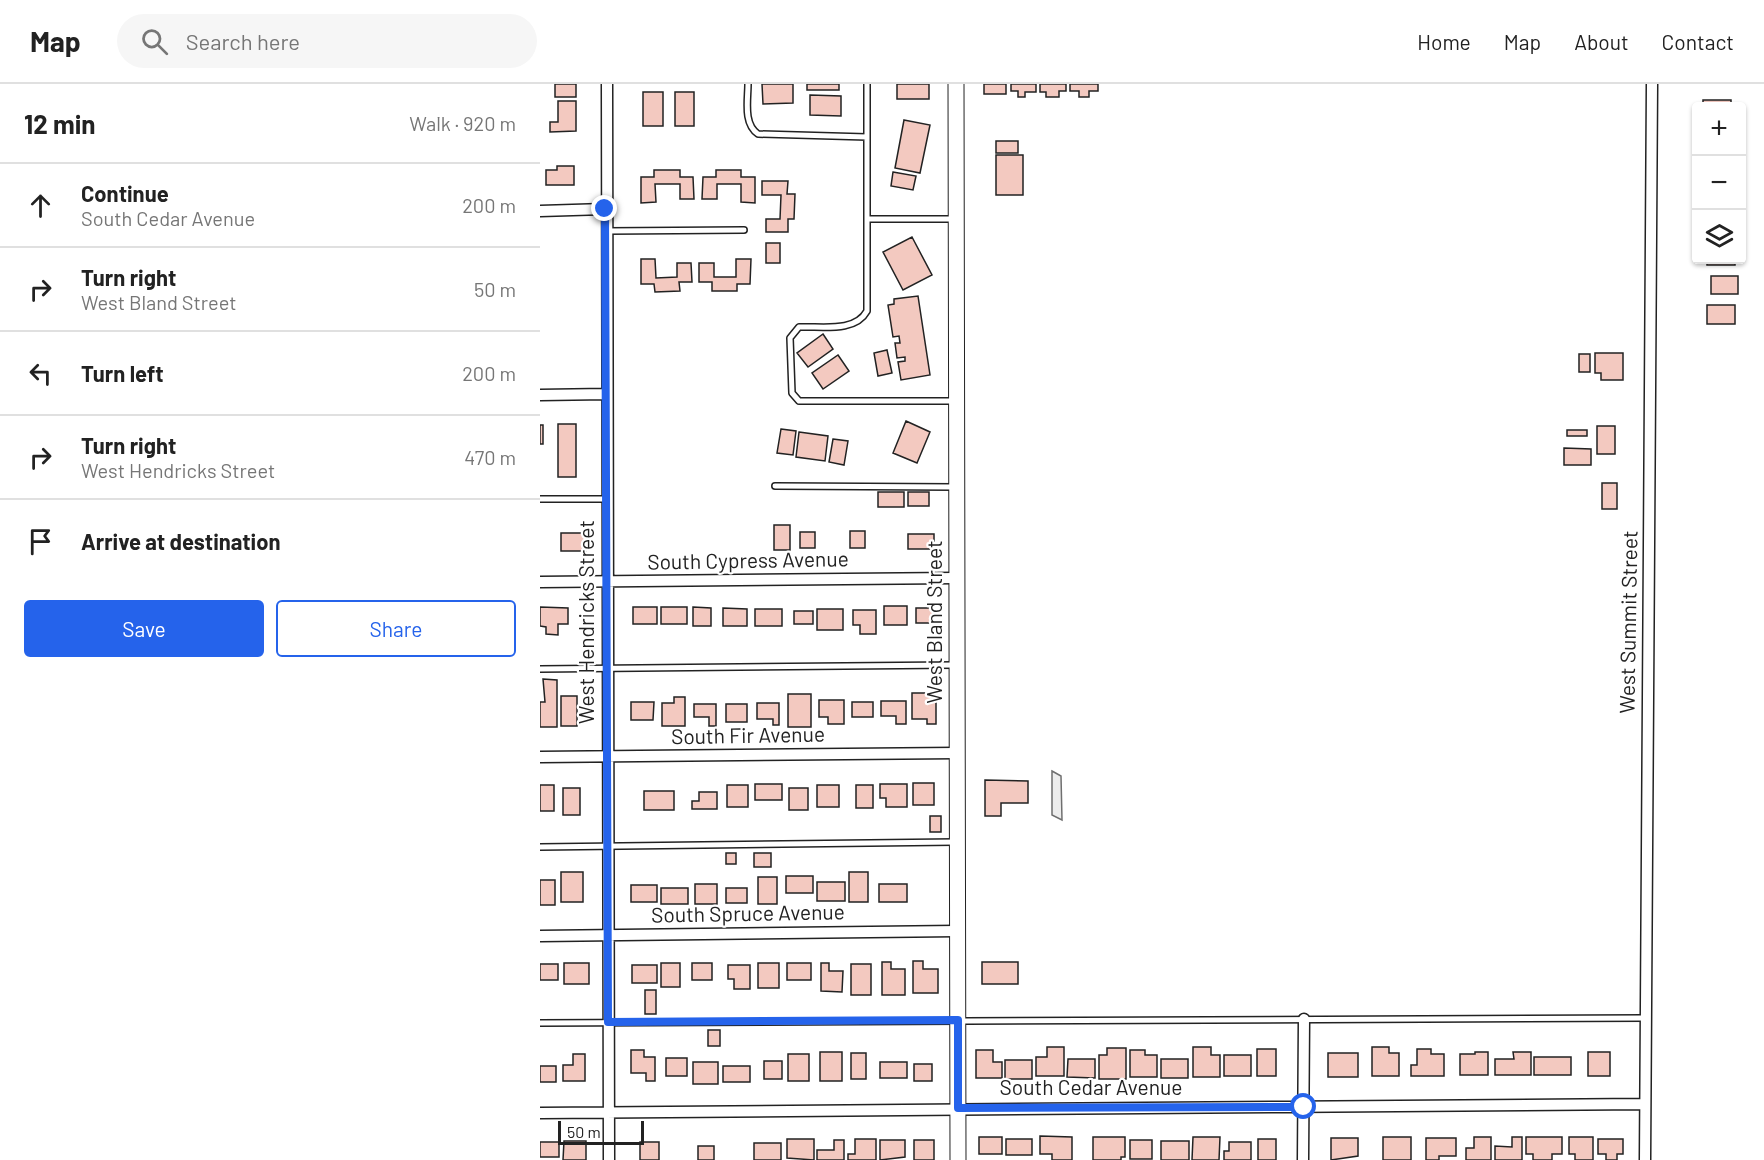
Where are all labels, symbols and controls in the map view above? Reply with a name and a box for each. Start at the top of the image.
search box [117,14,537,68]
text: Map [30,24,81,58]
icon: search [138,25,171,58]
text: Search here [186,28,300,54]
text: Home [1417,29,1471,54]
text: Map [1504,29,1541,54]
text: About [1574,29,1629,54]
text: Contact [1662,29,1734,54]
map controls [1692,102,1746,264]
button: + [1692,102,1746,156]
text: 12 min [24,108,96,139]
text: Walk · 920 m [409,111,516,135]
button: − [1692,156,1746,210]
text: Continue [81,180,169,206]
icon: ahead [24,189,57,222]
text: 200 m [462,193,516,217]
route end [591,195,617,221]
text: South Cedar Avenue [81,206,255,230]
button: layers [1692,210,1746,264]
text: Turn right [81,264,176,290]
icon: right [24,273,57,306]
text: 50 m [474,277,516,301]
text: West Bland Street [81,290,236,314]
icon: left [24,357,57,390]
text: Turn left [81,360,164,386]
text: 200 m [462,361,516,385]
text: Turn right [81,432,176,458]
icon: right [24,441,57,474]
text: 470 m [464,445,516,469]
text: West Hendricks Street [81,458,275,482]
street label: West Hendricks Street [573,520,598,724]
icon: arrive [24,525,57,558]
text: Arrive at destination [81,528,280,554]
street label: West Summit Street [1613,530,1642,714]
street label: West Bland Street [921,540,946,704]
street label: South Cypress Avenue [647,545,849,574]
button: Save [24,600,264,657]
button: Share [276,600,516,657]
street label: South Fir Avenue [671,721,825,748]
street label: South Spruce Avenue [651,898,845,927]
street label: South Cedar Avenue [1000,1074,1182,1099]
route start [1290,1093,1316,1119]
scale bar [558,1118,644,1146]
text: 50 m [567,1122,601,1141]

